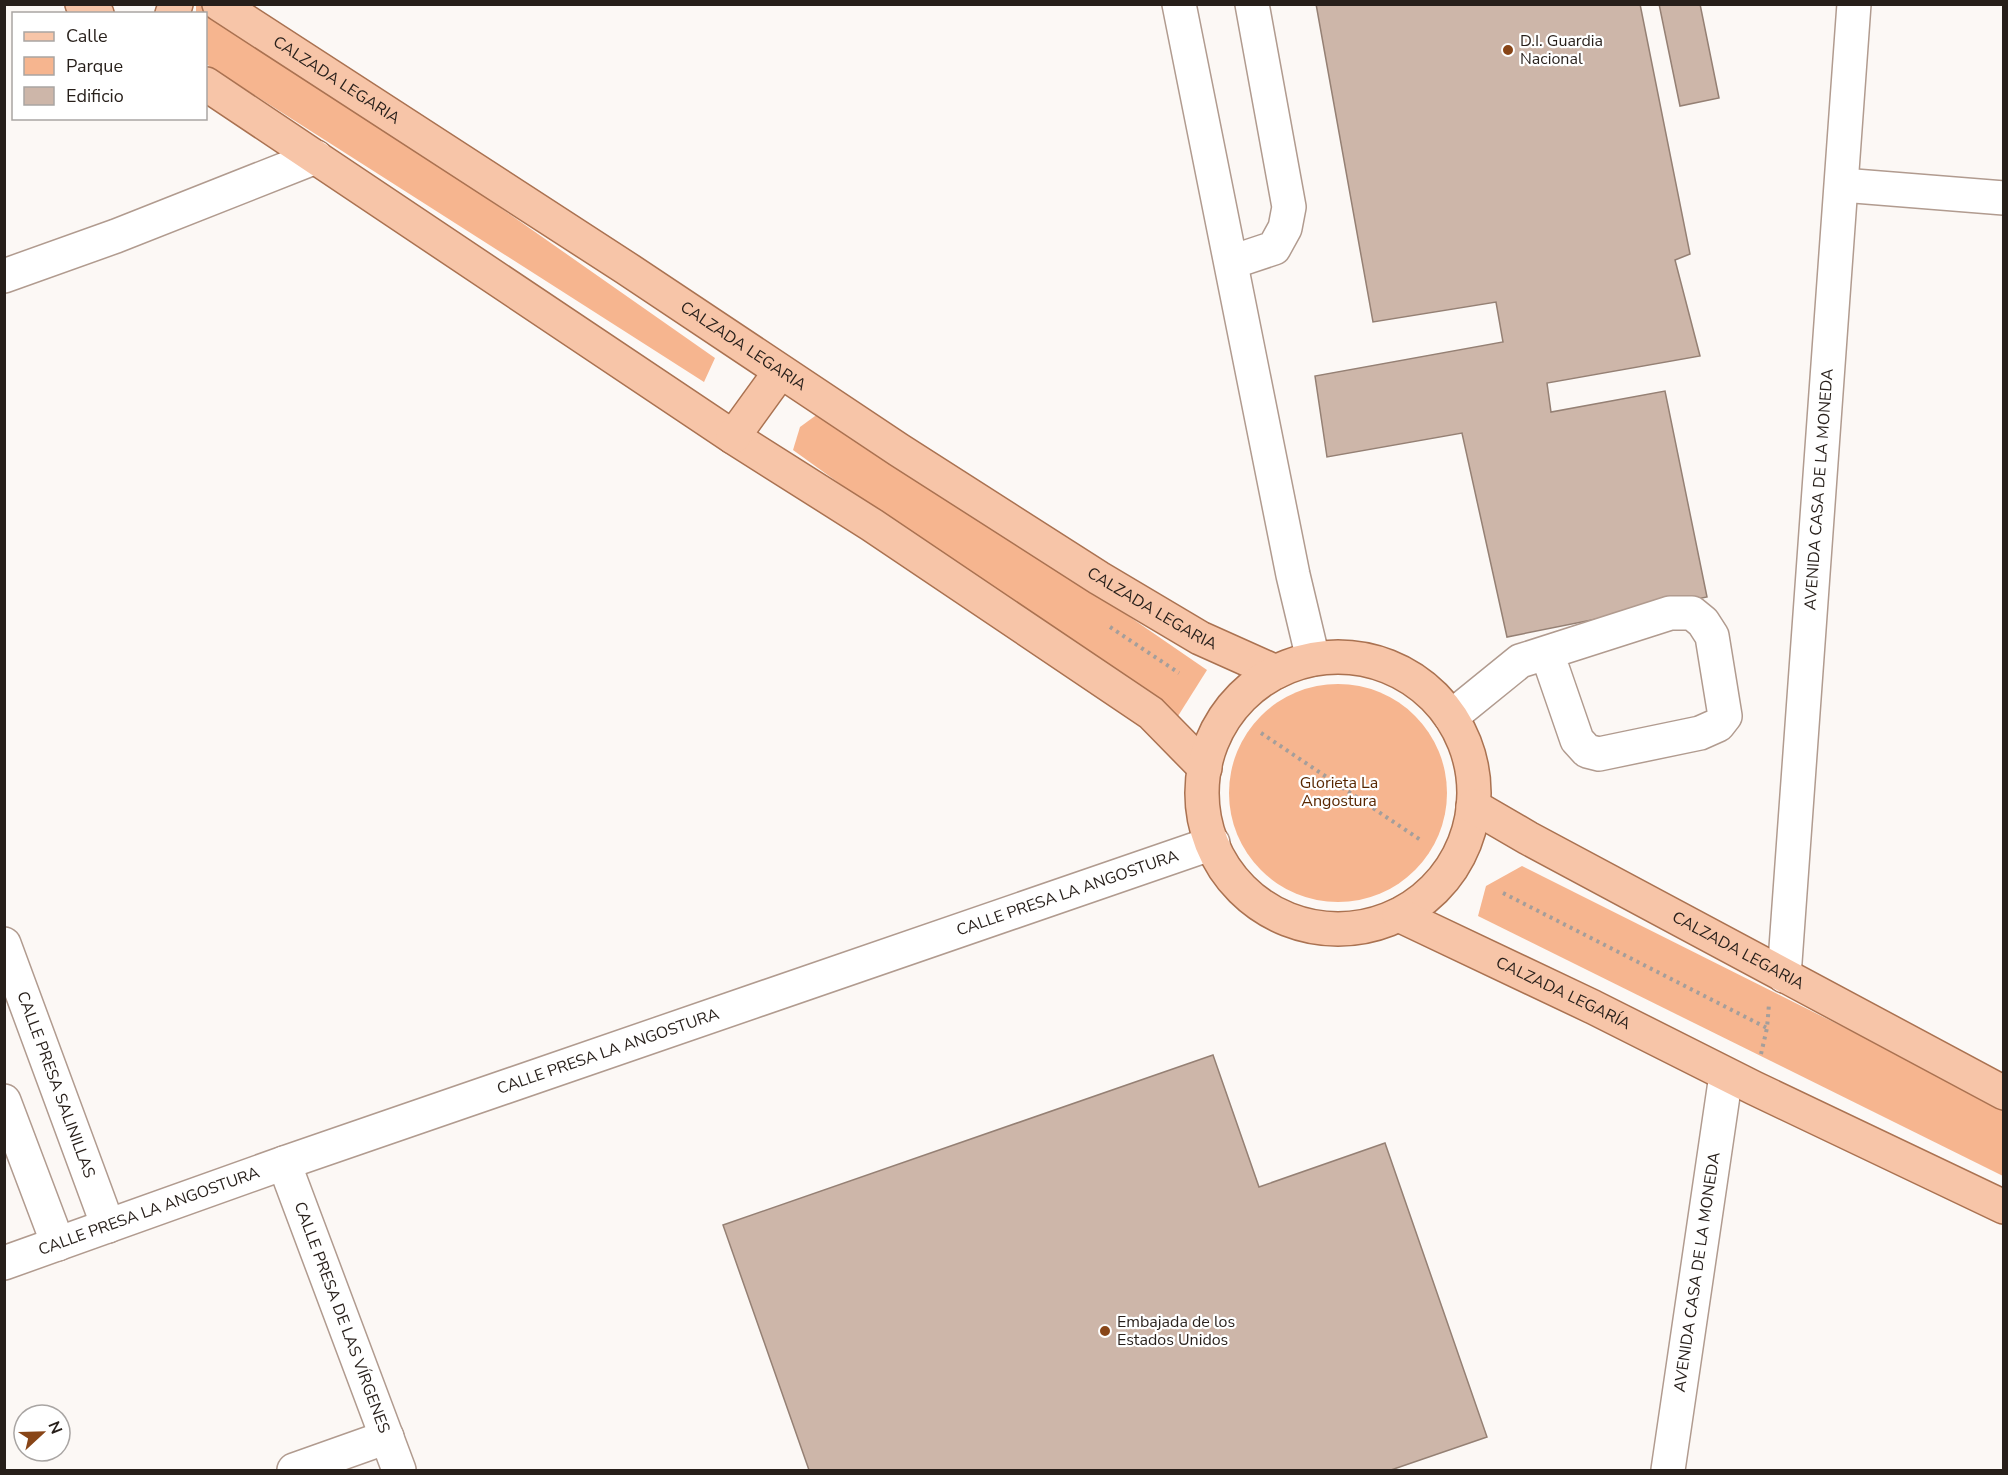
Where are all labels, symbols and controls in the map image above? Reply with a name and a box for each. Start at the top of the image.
legend [12,12,207,120]
text: Calle [66,24,108,48]
place label: D.I. Guardia Nacional [1520,30,1603,70]
street label: CALZADA LEGARIA [269,31,404,130]
marker: D.I. Guardia Nacional [1501,43,1515,57]
text: Parque [66,54,123,78]
text: Edificio [66,84,124,108]
street label: CALZADA LEGARIA [676,296,811,396]
street label: AVENIDA CASA DE LA MONEDA [1799,367,1839,611]
street label: CALZADA LEGARIA [1083,562,1221,655]
park label: Glorieta La Angostura [1300,772,1378,812]
street label: CALLE PRESA LA ANGOSTURA [954,845,1182,942]
street label: CALZADA LEGARIA [1668,906,1808,995]
street label: CALZADA LEGARÍA [1492,952,1635,1035]
street label: CALLE PRESA SALINILLAS [11,988,100,1181]
street label: CALLE PRESA LA ANGOSTURA [494,1003,722,1100]
street label: AVENIDA CASA DE LA MONEDA [1669,1150,1726,1394]
street label: CALLE PRESA LA ANGOSTURA [35,1161,263,1261]
street label: CALLE PRESA DE LAS VÍRGENES [289,1199,395,1436]
place label: Embajada de los Estados Unidos [1117,1311,1235,1351]
marker: Embajada de los Estados Unidos [1098,1324,1112,1338]
north arrow [12,1403,72,1463]
text: N [43,1418,67,1437]

